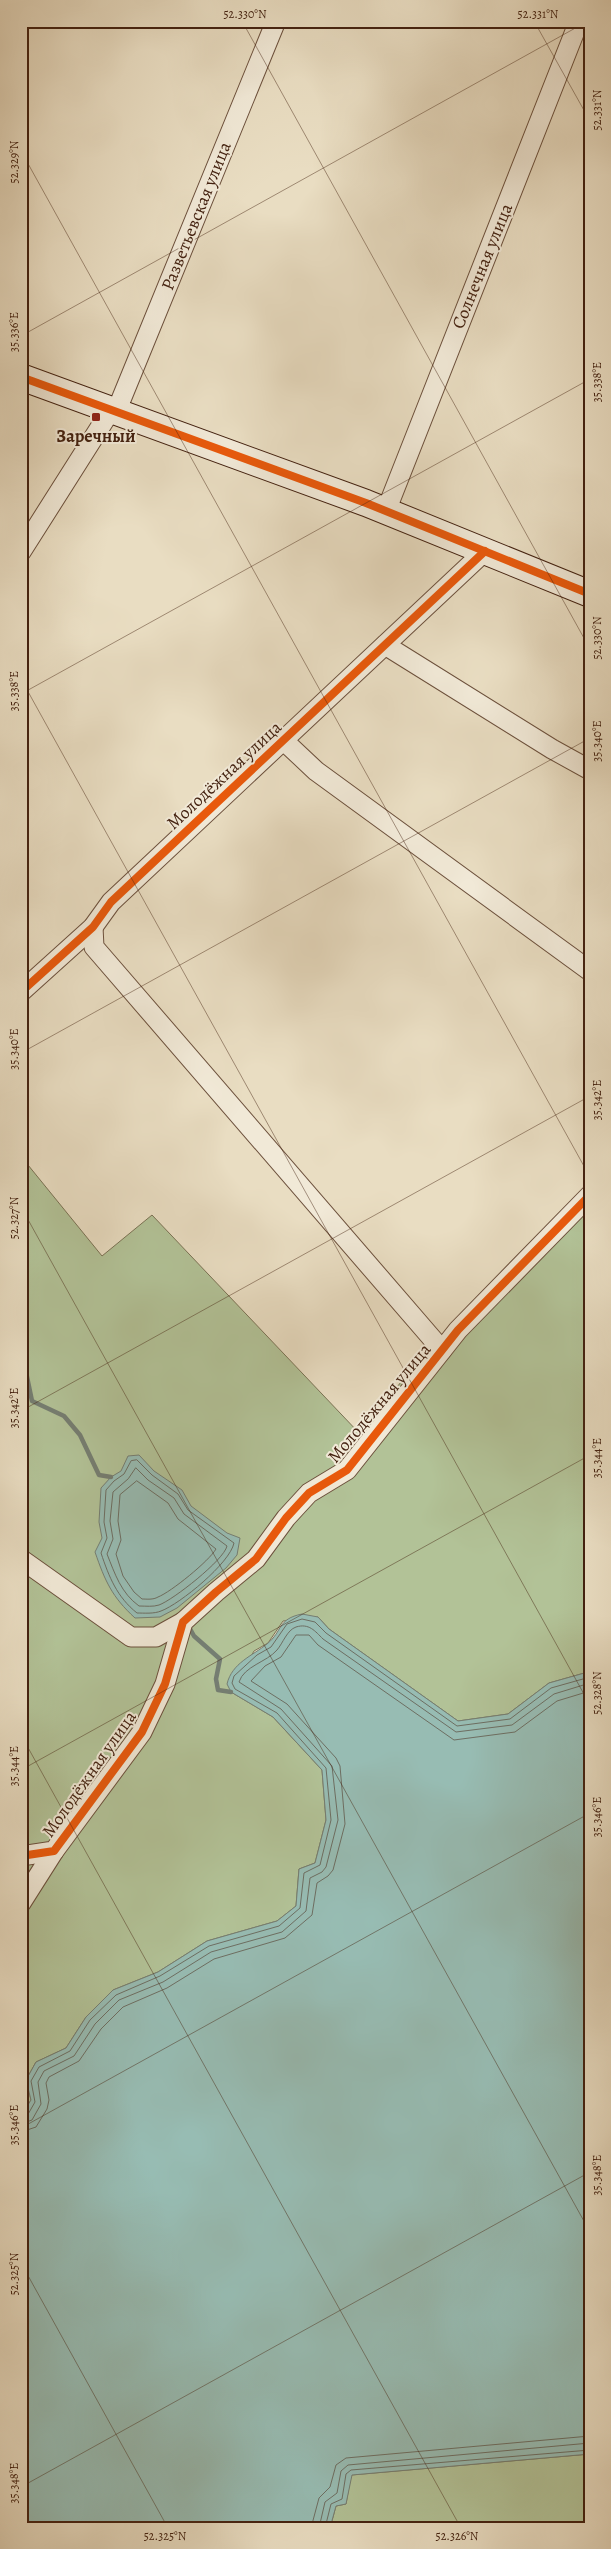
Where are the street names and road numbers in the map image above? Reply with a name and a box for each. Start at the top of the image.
street label: Разветьевская улица [155,138,237,294]
street label: Солнечная улица [446,199,518,332]
street label: Молодёжная улица [161,715,287,835]
street label: Молодёжная улица [322,1338,437,1468]
street label: Молодёжная улица [36,1705,142,1842]

